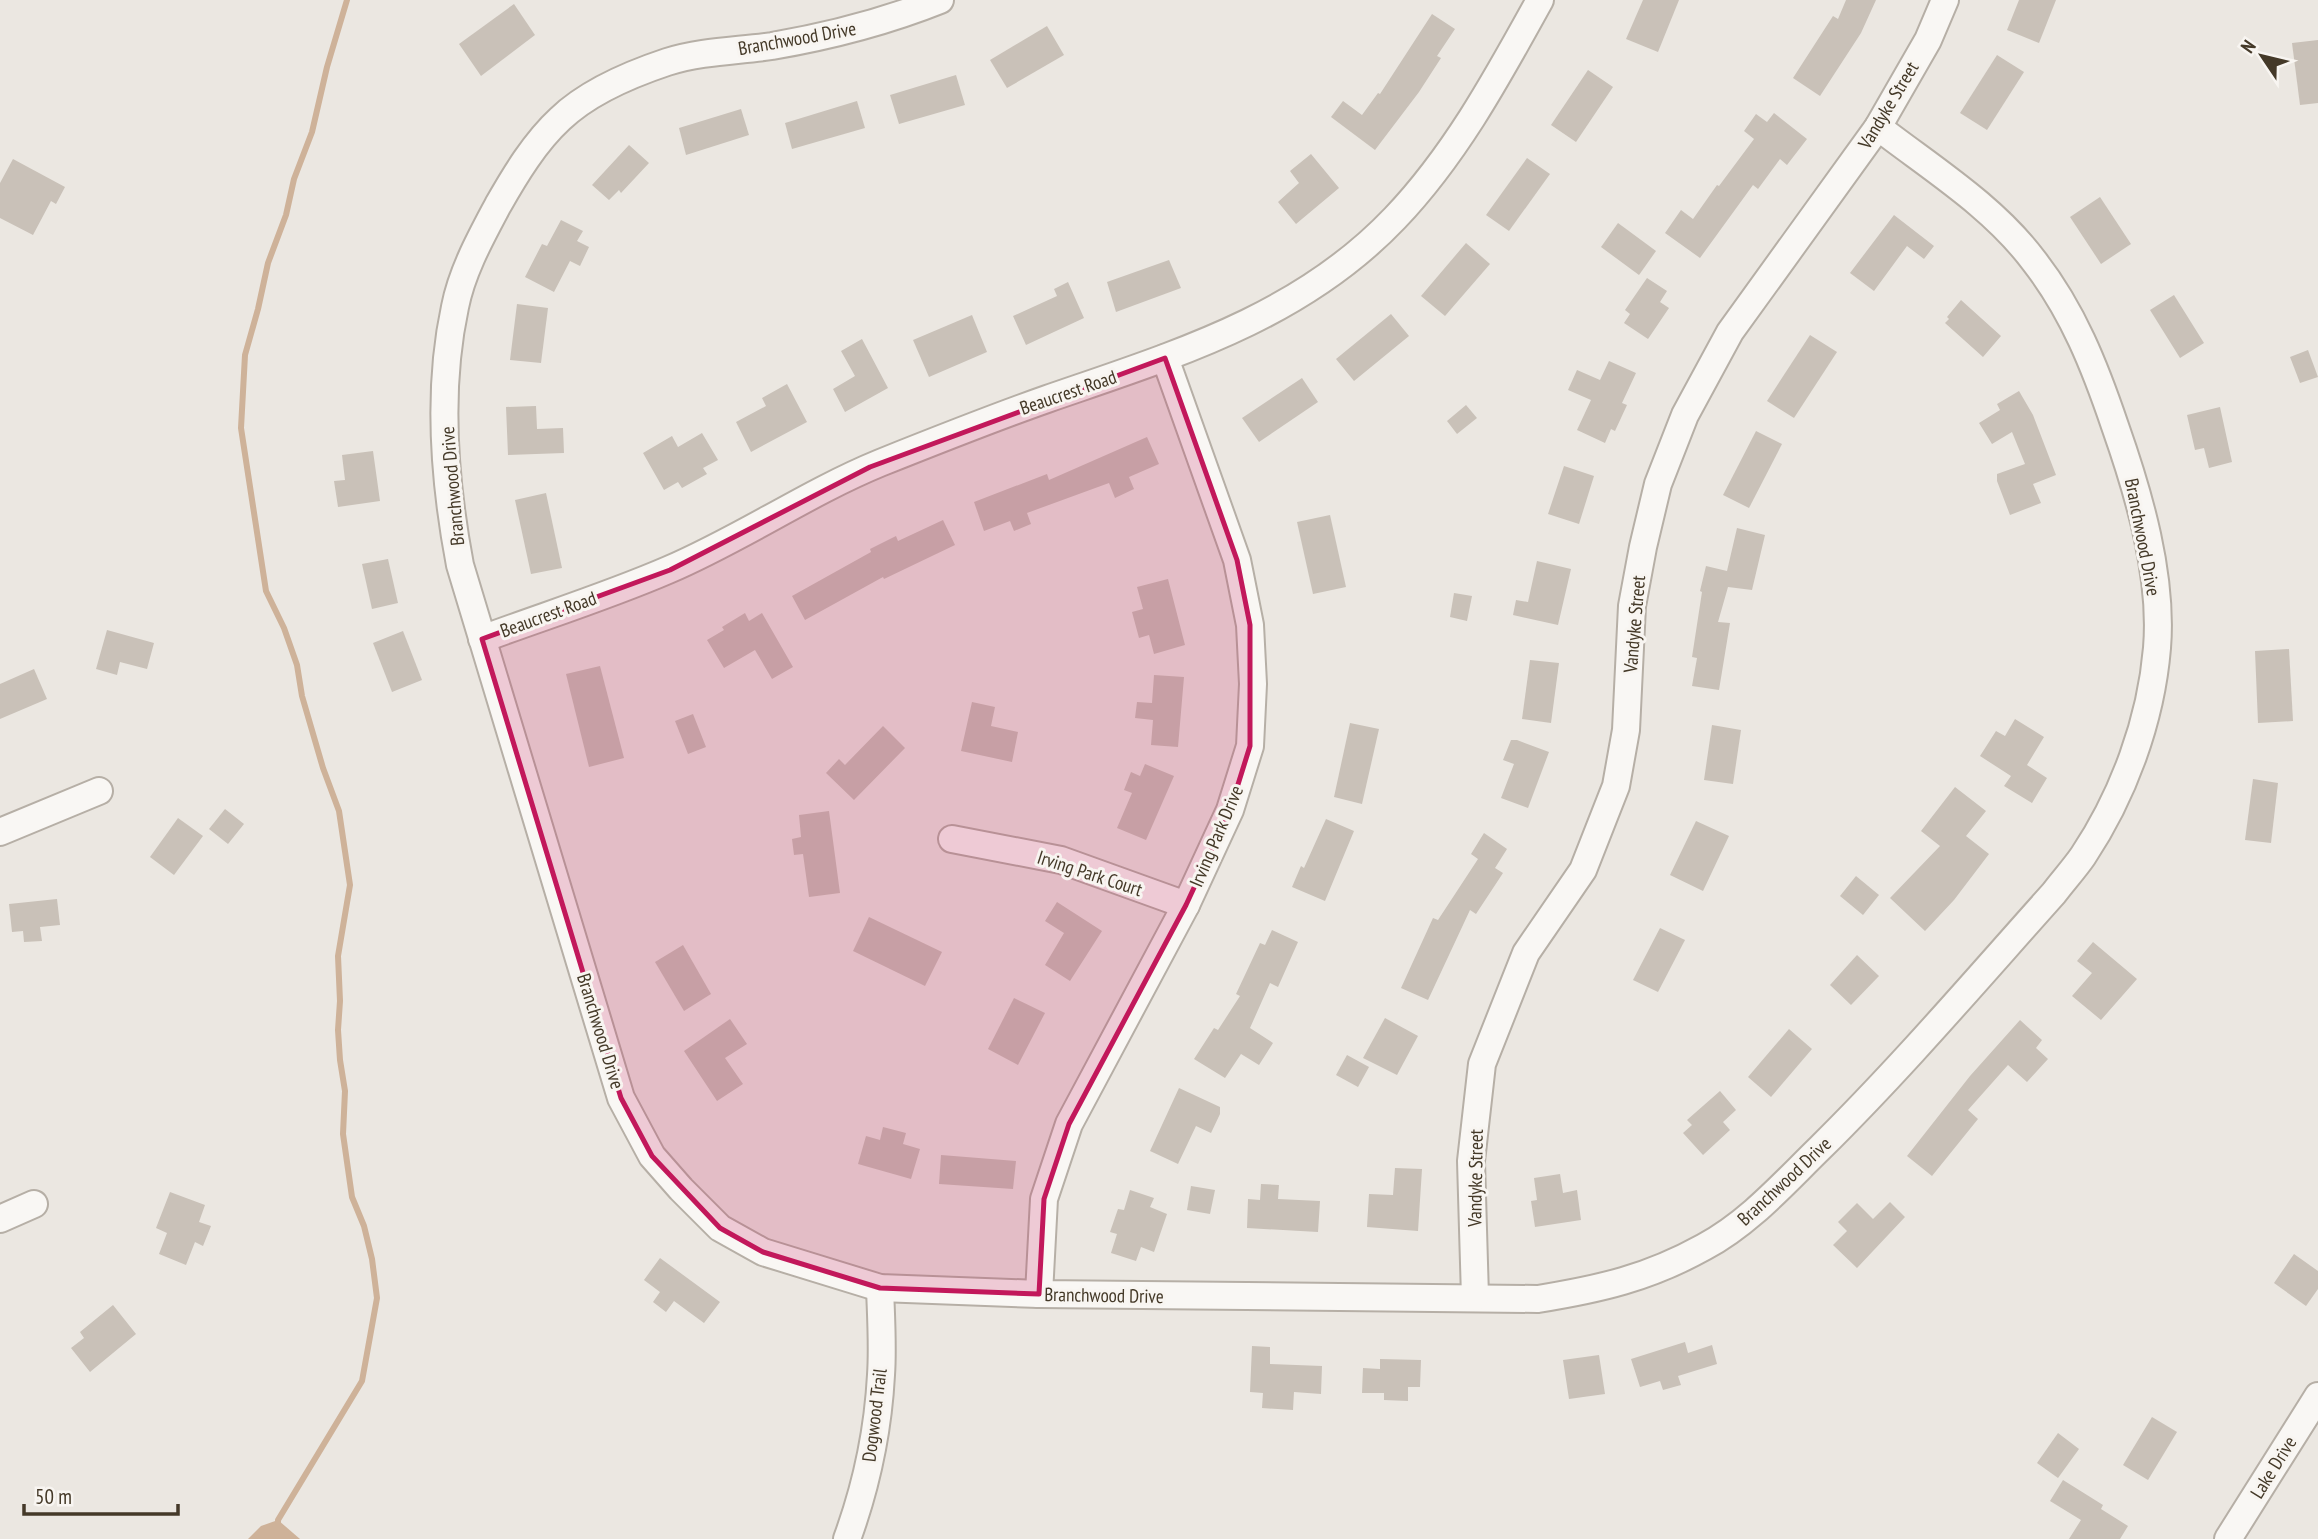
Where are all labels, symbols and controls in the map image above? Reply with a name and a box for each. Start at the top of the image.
street label: Branchwood Drive [736,16,858,60]
north arrow [2227,21,2297,91]
text: N [2235,35,2261,57]
street label: Vandyke Street [1852,56,1924,154]
street label: Beaucrest Road [1017,364,1119,420]
street label: Branchwood Drive [435,425,469,547]
street label: Branchwood Drive [2120,476,2166,598]
street label: Vandyke Street [1618,574,1650,675]
street label: Beaucrest Road [497,586,599,642]
street label: Irving Park Drive [1184,781,1248,890]
street label: Irving Park Court [1034,845,1146,901]
street label: Branchwood Drive [572,970,630,1092]
street label: Vandyke Street [1462,1128,1488,1228]
street label: Branchwood Drive [1732,1131,1836,1231]
street label: Branchwood Drive [1044,1282,1164,1308]
street label: Dogwood Trail [856,1366,892,1463]
street label: Lake Drive [2245,1431,2301,1503]
scale bar [24,1472,178,1516]
text: 50 m [35,1483,72,1510]

